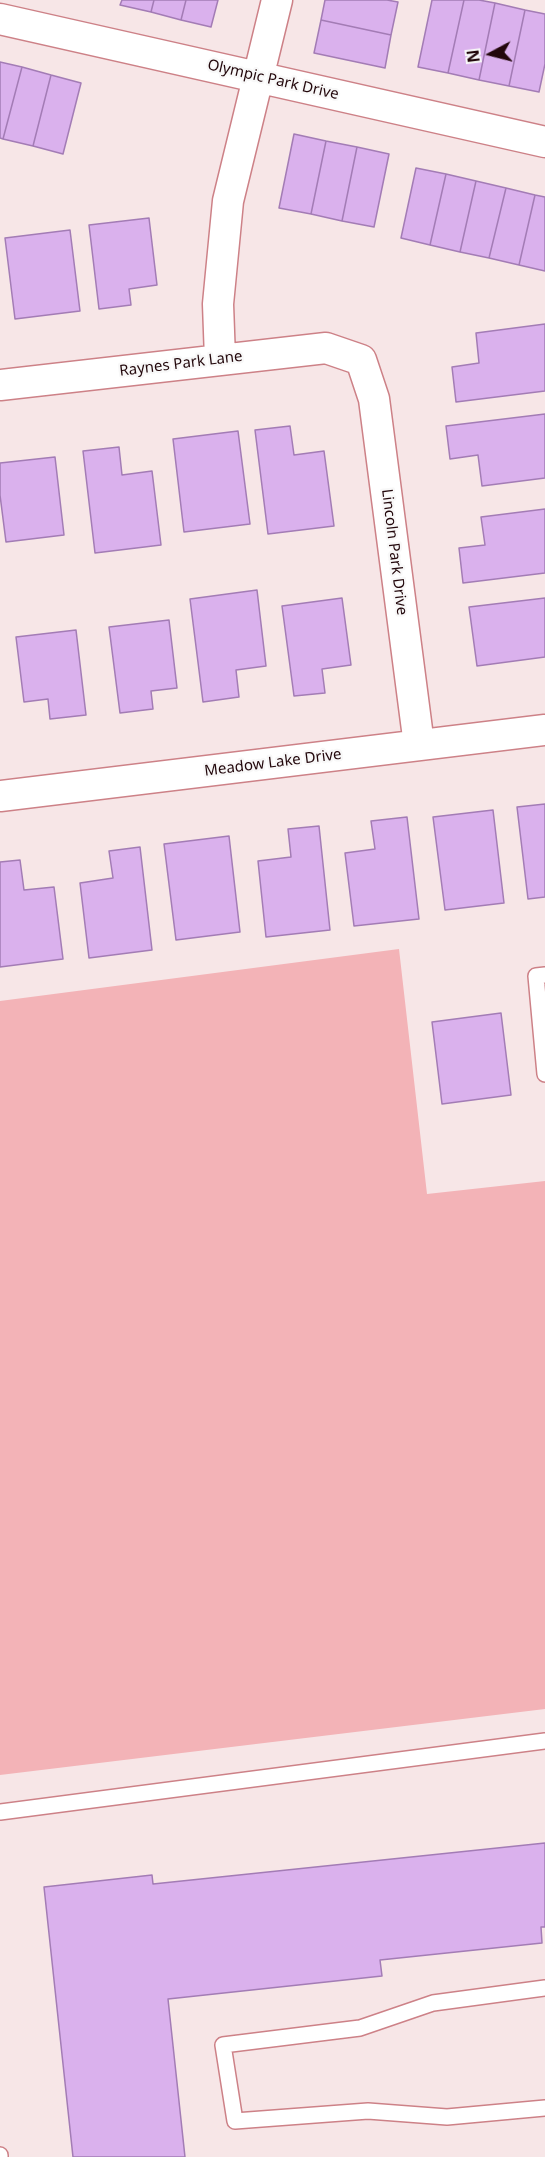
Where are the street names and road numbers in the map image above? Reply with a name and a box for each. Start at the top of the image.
street label: Olympic Park Drive [206,56,340,104]
street label: Raynes Park Lane [118,348,244,380]
street label: Lincoln Park Drive [377,488,411,616]
street label: Meadow Lake Drive [203,746,343,780]

